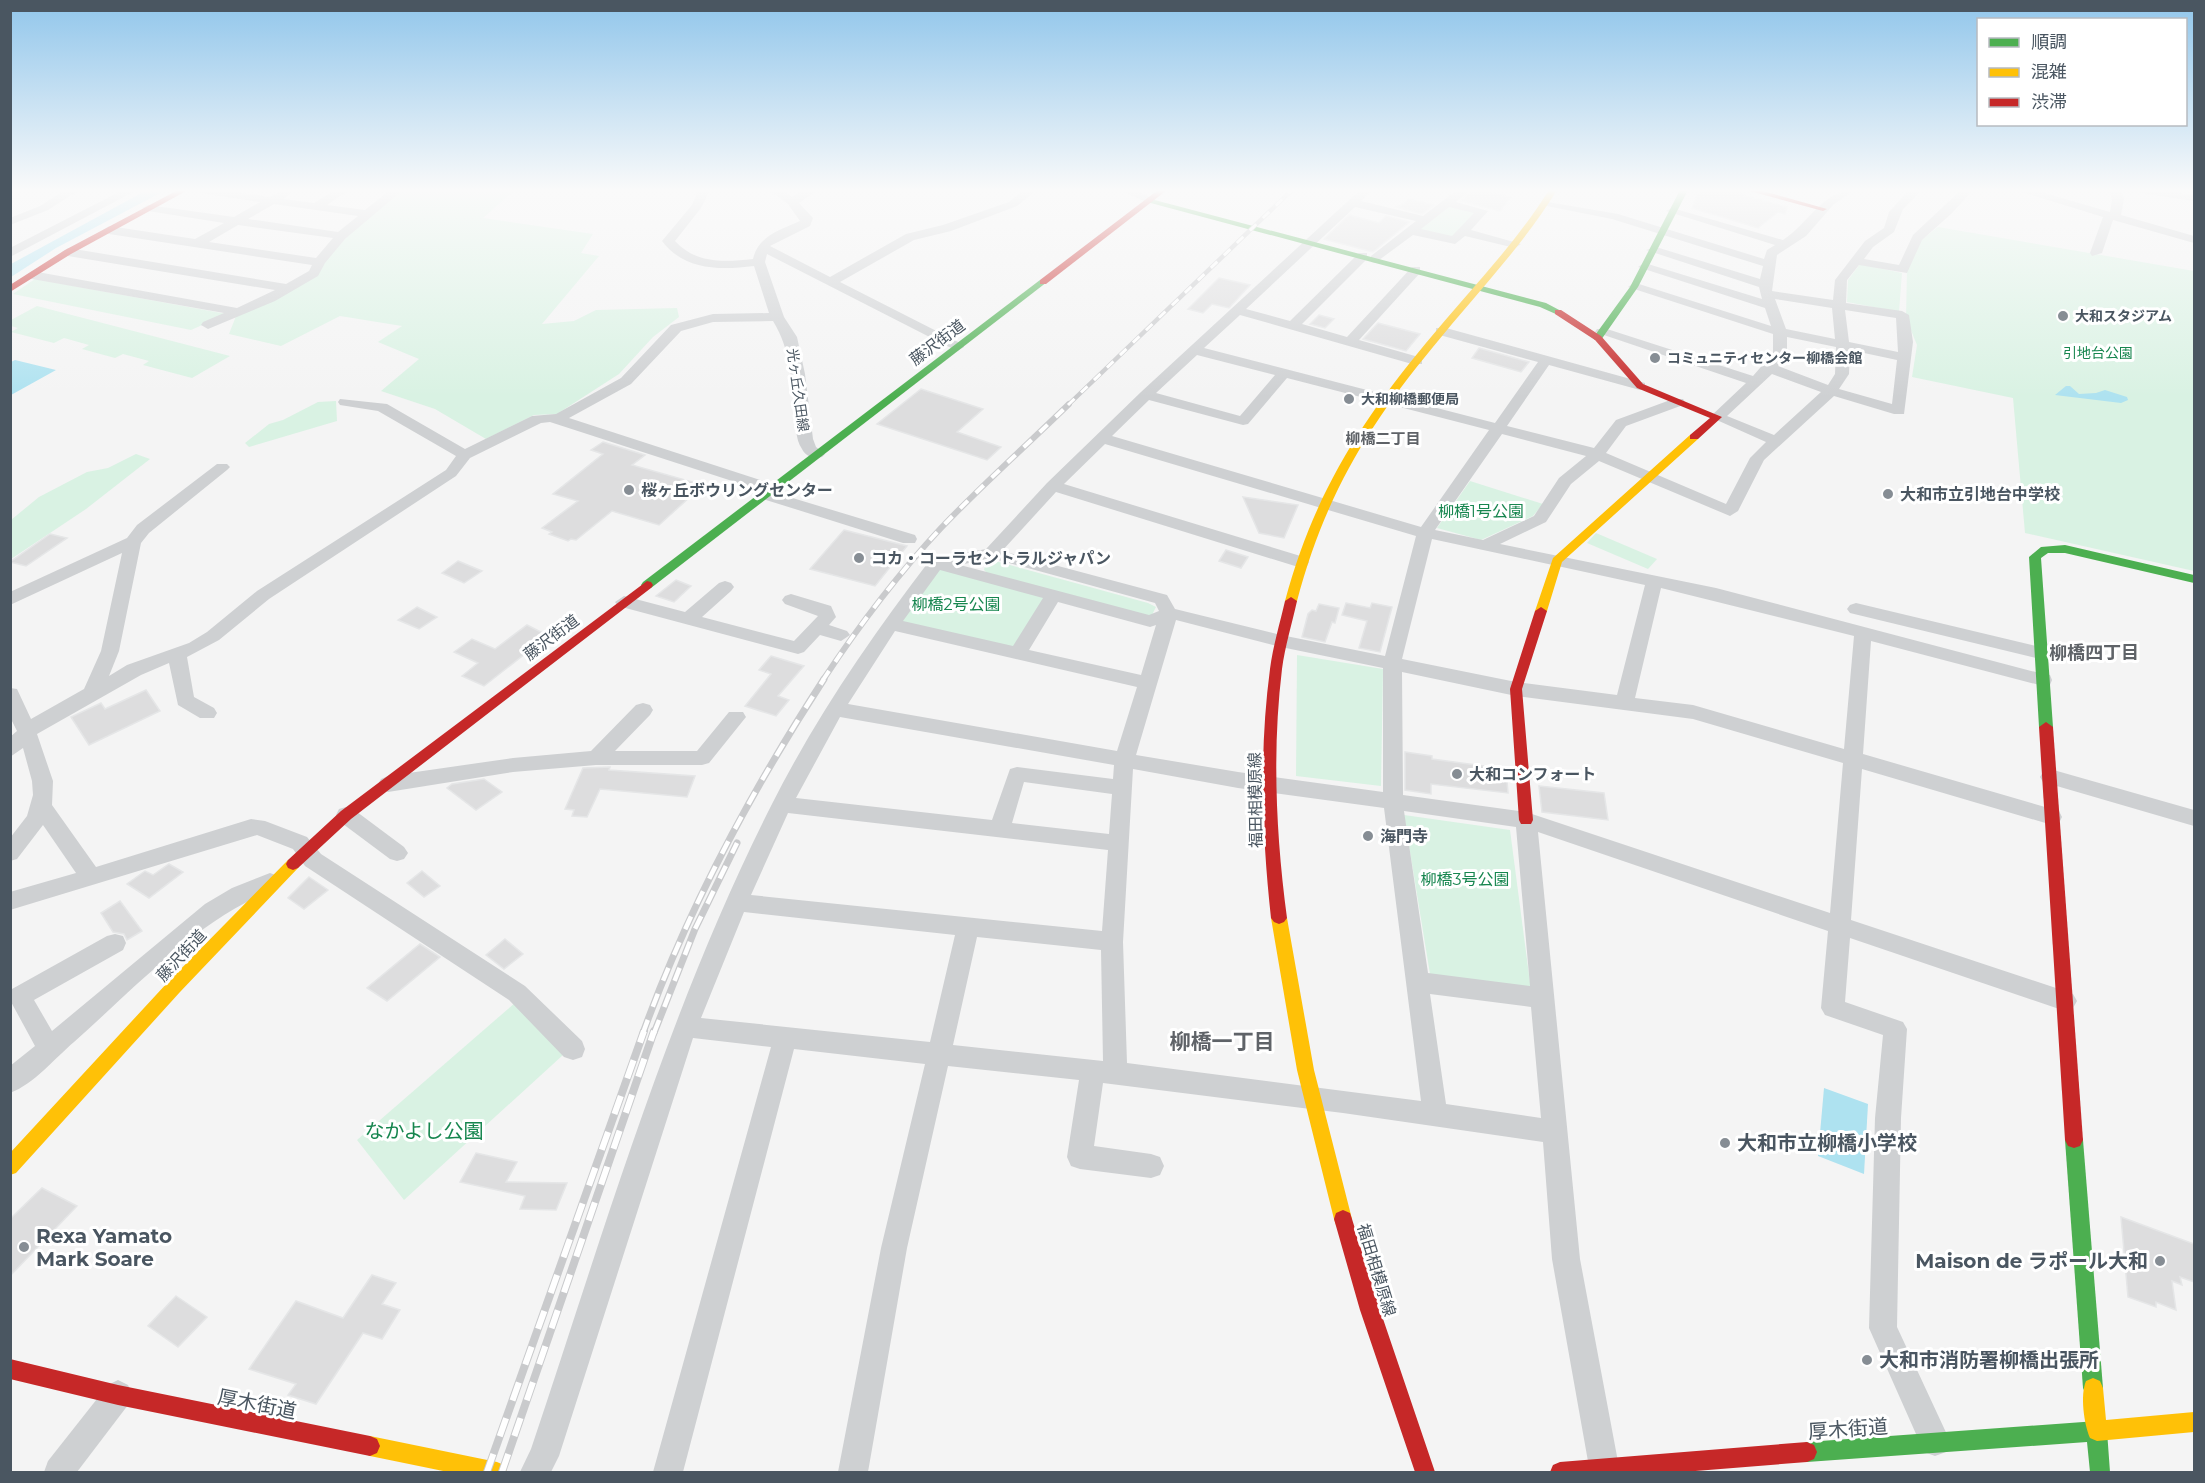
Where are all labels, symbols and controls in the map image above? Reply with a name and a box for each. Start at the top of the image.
legend [1977,18,2187,126]
text: 順調 [2031,31,2067,53]
text: 混雑 [2031,61,2067,83]
text: 渋滞 [2031,91,2067,113]
place label: 大和スタジアム [2075,307,2172,325]
marker: 大和スタジアム [2056,309,2070,323]
street label: 藤沢街道 [906,316,969,369]
park label: 引地台公園 [2063,344,2133,362]
street label: 光ヶ丘久田線 [783,347,813,433]
place label: コミュニティセンター柳橋会館 [1667,349,1862,367]
marker: コミュニティセンター柳橋会館 [1648,351,1662,365]
place label: 大和柳橋郵便局 [1361,390,1459,408]
marker: 大和柳橋郵便局 [1342,392,1356,406]
district label: 柳橋二丁目 [1345,429,1421,448]
place label: 桜ヶ丘ボウリングセンター [641,481,833,500]
marker: 桜ヶ丘ボウリングセンター [622,483,636,497]
place label: 大和市立引地台中学校 [1900,485,2060,504]
marker: 大和市立引地台中学校 [1881,487,1895,501]
park label: 柳橋1号公園 [1438,502,1524,521]
place label: コカ・コーラセントラルジャパン [871,549,1111,568]
marker: コカ・コーラセントラルジャパン [852,551,866,565]
park label: 柳橋2号公園 [911,595,1001,614]
street label: 藤沢街道 [520,611,583,664]
district label: 柳橋四丁目 [2049,642,2139,664]
street label: 福田相模原線 [1245,752,1266,848]
place label: 大和コンフォート [1469,765,1597,784]
marker: 大和コンフォート [1450,767,1464,781]
place label: 海門寺 [1380,827,1428,846]
marker: 海門寺 [1361,829,1375,843]
park label: 柳橋3号公園 [1420,870,1510,889]
street label: 藤沢街道 [153,925,210,985]
district label: 柳橋一丁目 [1170,1029,1275,1054]
park label: なかよし公園 [365,1119,484,1143]
place label: 大和市立柳橋小学校 [1737,1131,1917,1155]
marker: 大和市立柳橋小学校 [1718,1136,1732,1150]
street label: 福田相模原線 [1353,1221,1400,1319]
place label: Rexa Yamato Mark Soare [36,1224,172,1271]
marker: Rexa Yamato Mark Soare [17,1240,31,1254]
place label: Maison de ラポール大和 [1915,1249,2148,1273]
marker: Maison de ラポール大和 [2153,1254,2167,1268]
place label: 大和市消防署柳橋出張所 [1879,1348,2099,1372]
marker: 大和市消防署柳橋出張所 [1860,1353,1874,1367]
street label: 厚木街道 [215,1385,299,1423]
street label: 厚木街道 [1807,1414,1889,1444]

